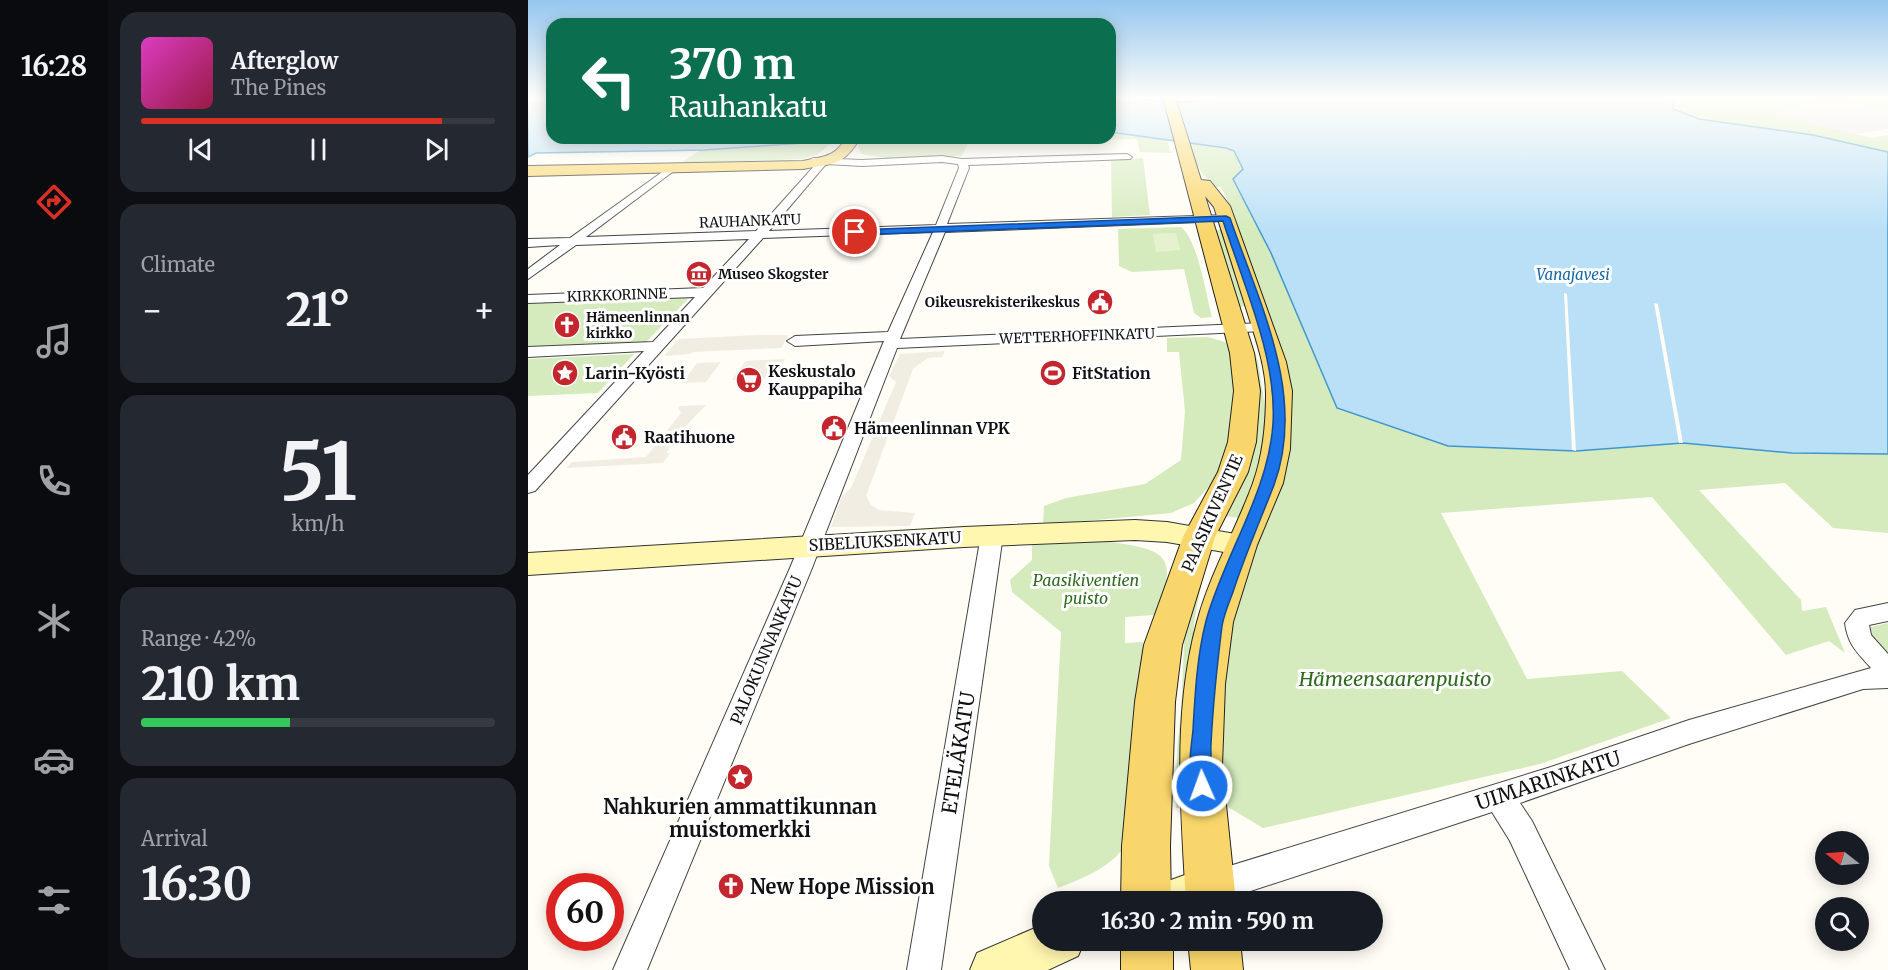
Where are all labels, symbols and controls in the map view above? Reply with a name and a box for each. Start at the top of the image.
text: 370 m [669,38,795,90]
icon: left [570,42,648,120]
text: Afterglow [231,47,338,75]
text: 16:28 [21,49,87,83]
text: The Pines [231,75,326,100]
text: Rauhankatu [669,90,828,124]
icon: previous [184,133,217,166]
icon: pause [302,133,335,166]
icon: next [420,133,453,166]
icon: directions [33,181,75,223]
pin [829,206,880,257]
street label: RAUHANKATU [699,210,802,232]
icon: arrive [838,215,871,248]
text: Climate [141,252,215,277]
museum icon: Museo Skogster [684,259,714,289]
place label: Museo Skogster [718,265,829,283]
water label: Vanajavesi [1536,265,1610,284]
text: 21° [285,282,351,338]
street label: KIRKKORINNE [566,284,668,306]
public building icon: Oikeusrekisterikeskus [1085,287,1115,317]
text: − [141,290,163,331]
text: + [473,290,495,331]
place label: Oikeusrekisterikeskus [925,293,1080,311]
place label: Hämeenlinnan kirkko [586,308,690,342]
church icon: Hämeenlinnan kirkko [552,310,582,340]
icon: music [33,320,75,362]
street label: WETTERHOFFINKATU [998,324,1156,348]
place icon: Larin-Kyösti [550,358,580,388]
sports icon: FitStation [1038,358,1068,388]
place label: Keskustalo Kauppapiha [768,361,863,399]
place label: Larin-Kyösti [585,363,686,383]
place label: FitStation [1072,363,1151,383]
supermarket icon: Keskustalo Kauppapiha [734,365,764,395]
public building icon: Hämeenlinnan VPK [819,413,849,443]
place label: Hämeenlinnan VPK [854,418,1010,438]
public building icon: Raatihuone [609,422,639,452]
text: 51 [279,423,357,521]
place label: Raatihuone [644,427,735,447]
street label: PAASIKIVENTIE [1177,450,1247,575]
icon: phone [33,460,75,502]
text: km/h [292,511,344,536]
street label: SIBELIUKSENKATU [808,527,962,555]
park label: Paasikiventien puisto [1033,570,1139,608]
street label: PALOKUNNANKATU [726,573,806,727]
icon: climate [33,600,75,642]
text: Range · 42% [141,626,256,651]
text: 210 km [141,656,300,712]
park label: Hämeensaarenpuisto [1298,666,1491,691]
street label: ETELÄKATU [936,690,980,816]
icon: car [33,739,75,781]
street label: UIMARINKATU [1472,745,1624,815]
position arrow [1170,754,1234,818]
place icon: Nahkurien ammattikunnan muistomerkki [725,762,755,792]
place label: Nahkurien ammattikunnan muistomerkki [603,794,877,842]
text: Arrival [141,826,208,851]
north arrow [1815,831,1869,885]
map controls [1815,831,1869,951]
text: 16:30 [141,856,252,912]
church icon: New Hope Mission [716,871,746,901]
speed limit sign: 60 [546,873,624,951]
place label: New Hope Mission [750,874,935,899]
icon: filters [33,879,75,921]
button: search [1815,897,1869,951]
text: 16:30 · 2 min · 590 m [1101,907,1314,935]

